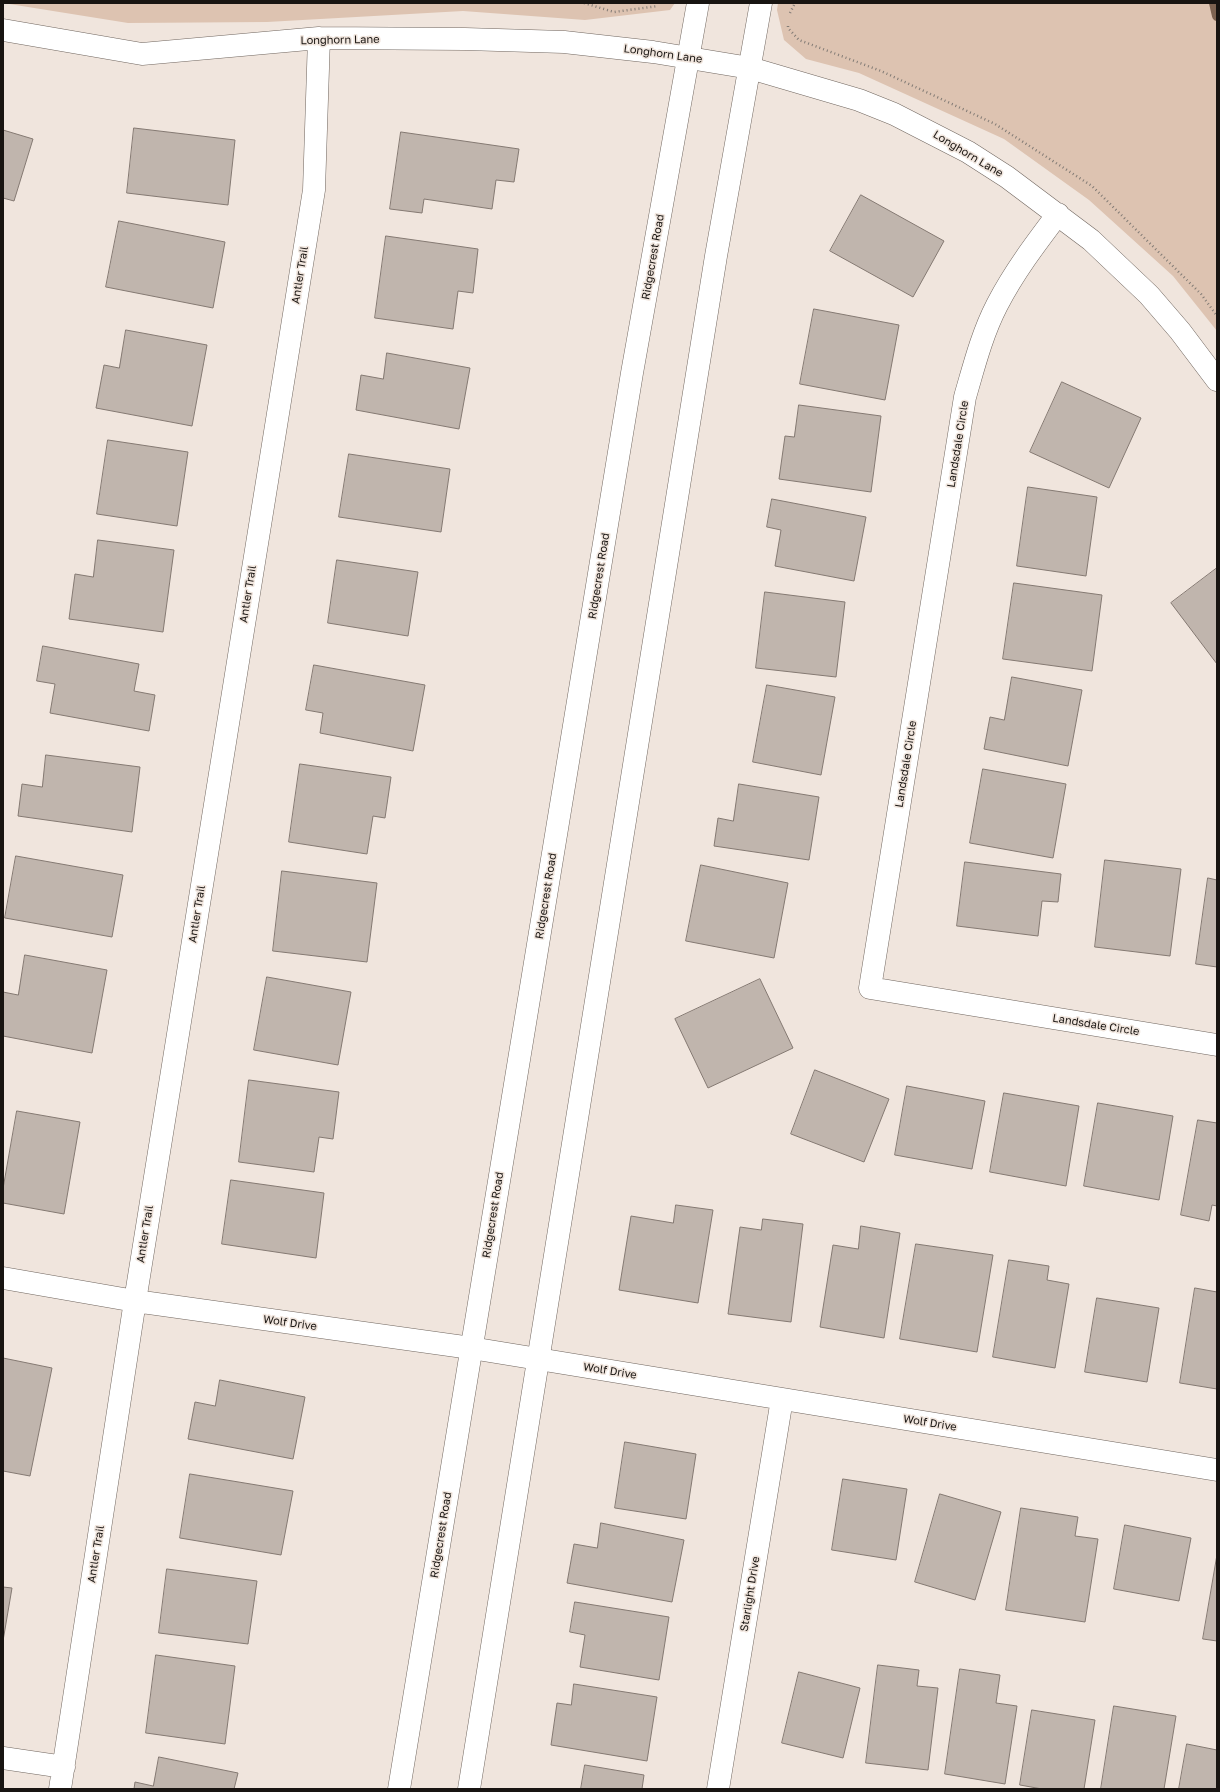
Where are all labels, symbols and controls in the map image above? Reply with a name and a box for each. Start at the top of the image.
street label: Longhorn Lane [300,33,380,47]
street label: Longhorn Lane [623,42,703,66]
street label: Longhorn Lane [931,128,1005,180]
street label: Ridgecrest Road [639,213,667,301]
street label: Antler Trail [289,245,311,305]
street label: Landsdale Circle [945,400,971,488]
street label: Ridgecrest Road [586,532,612,620]
street label: Antler Trail [237,564,259,624]
street label: Landsdale Circle [893,720,919,808]
street label: Ridgecrest Road [533,852,559,940]
street label: Antler Trail [186,884,208,944]
street label: Landsdale Circle [1052,1012,1140,1038]
street label: Ridgecrest Road [480,1171,506,1259]
street label: Antler Trail [134,1204,156,1264]
street label: Wolf Drive [262,1313,318,1333]
street label: Wolf Drive [582,1360,638,1382]
street label: Wolf Drive [902,1412,958,1434]
street label: Ridgecrest Road [428,1491,454,1579]
street label: Antler Trail [85,1524,107,1584]
street label: Starlight Drive [738,1555,762,1633]

